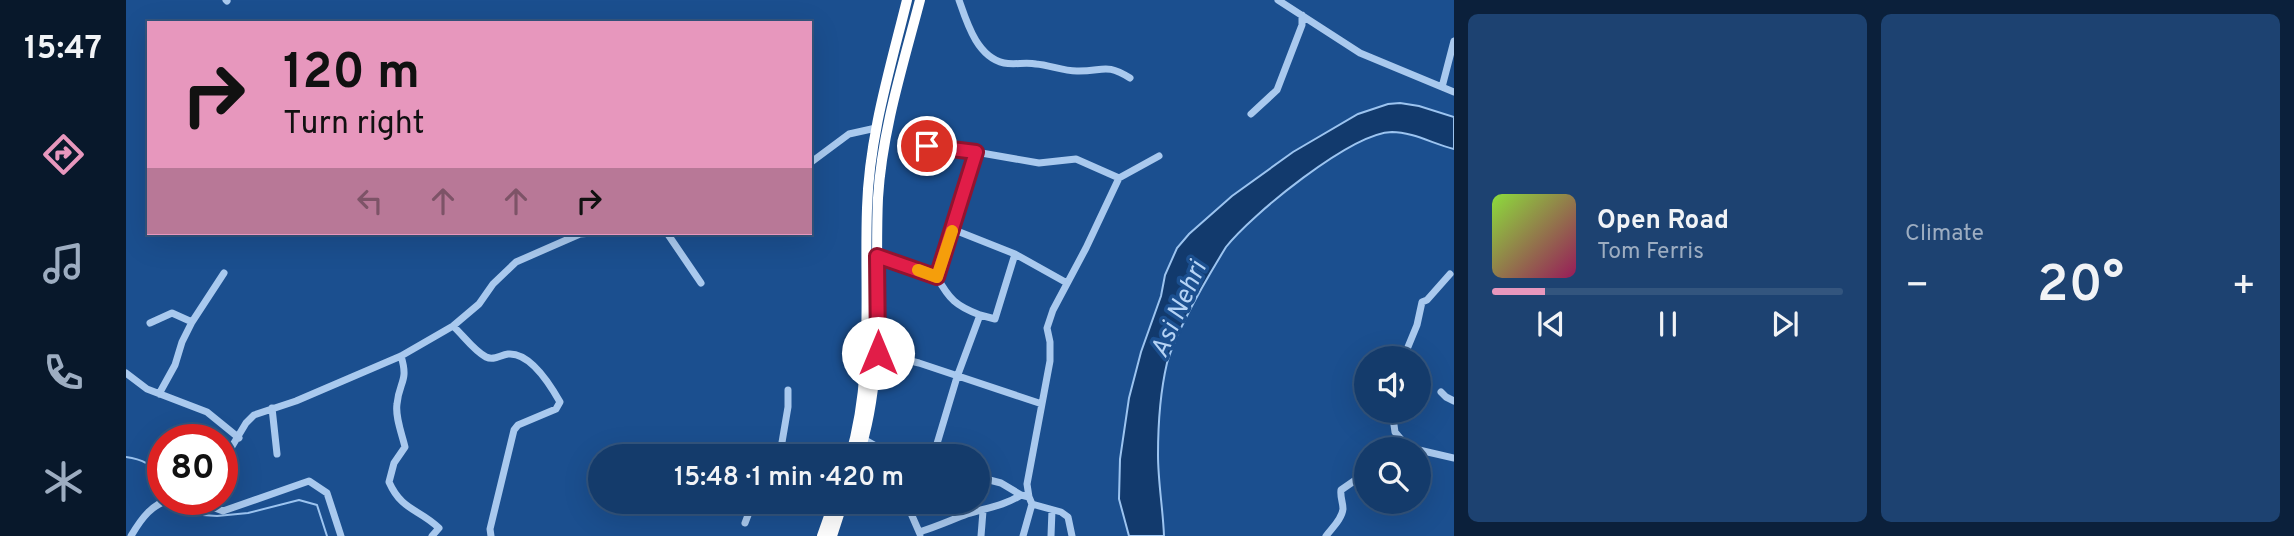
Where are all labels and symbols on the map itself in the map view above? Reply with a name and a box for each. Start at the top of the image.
pin [897,116,957,176]
water label: Asi Nehri [1144,255,1216,363]
position arrow [841,316,915,390]
speed limit sign: 80 [147,424,238,515]

